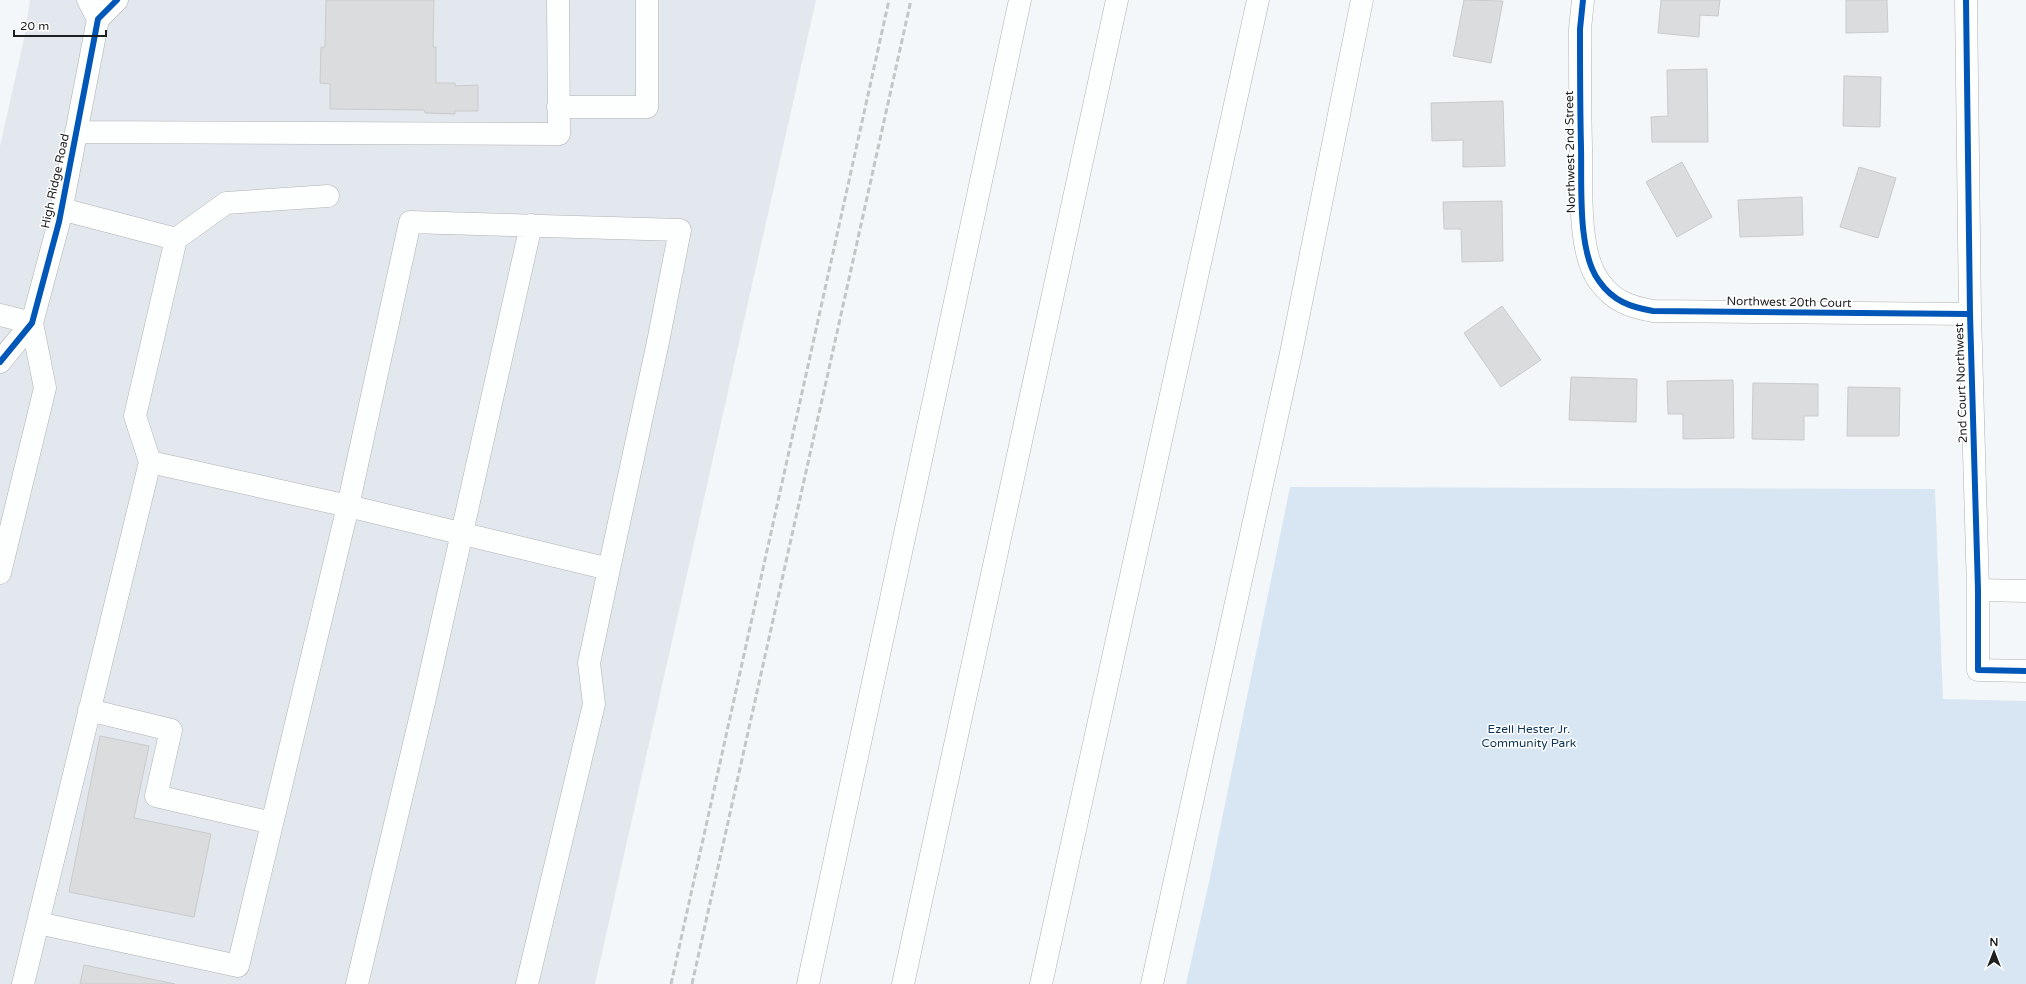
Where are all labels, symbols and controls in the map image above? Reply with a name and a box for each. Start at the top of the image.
scale bar [14,12,106,38]
text: 20 m [20,19,49,33]
street label: Northwest 2nd Street [1562,90,1578,213]
street label: High Ridge Road [38,132,72,230]
street label: Northwest 20th Court [1726,294,1852,310]
street label: 2nd Court Northwest [1952,322,1970,443]
park label: Ezell Hester Jr. Community Park [1482,722,1577,750]
north arrow [1974,932,2014,972]
text: N [1990,936,1998,949]

